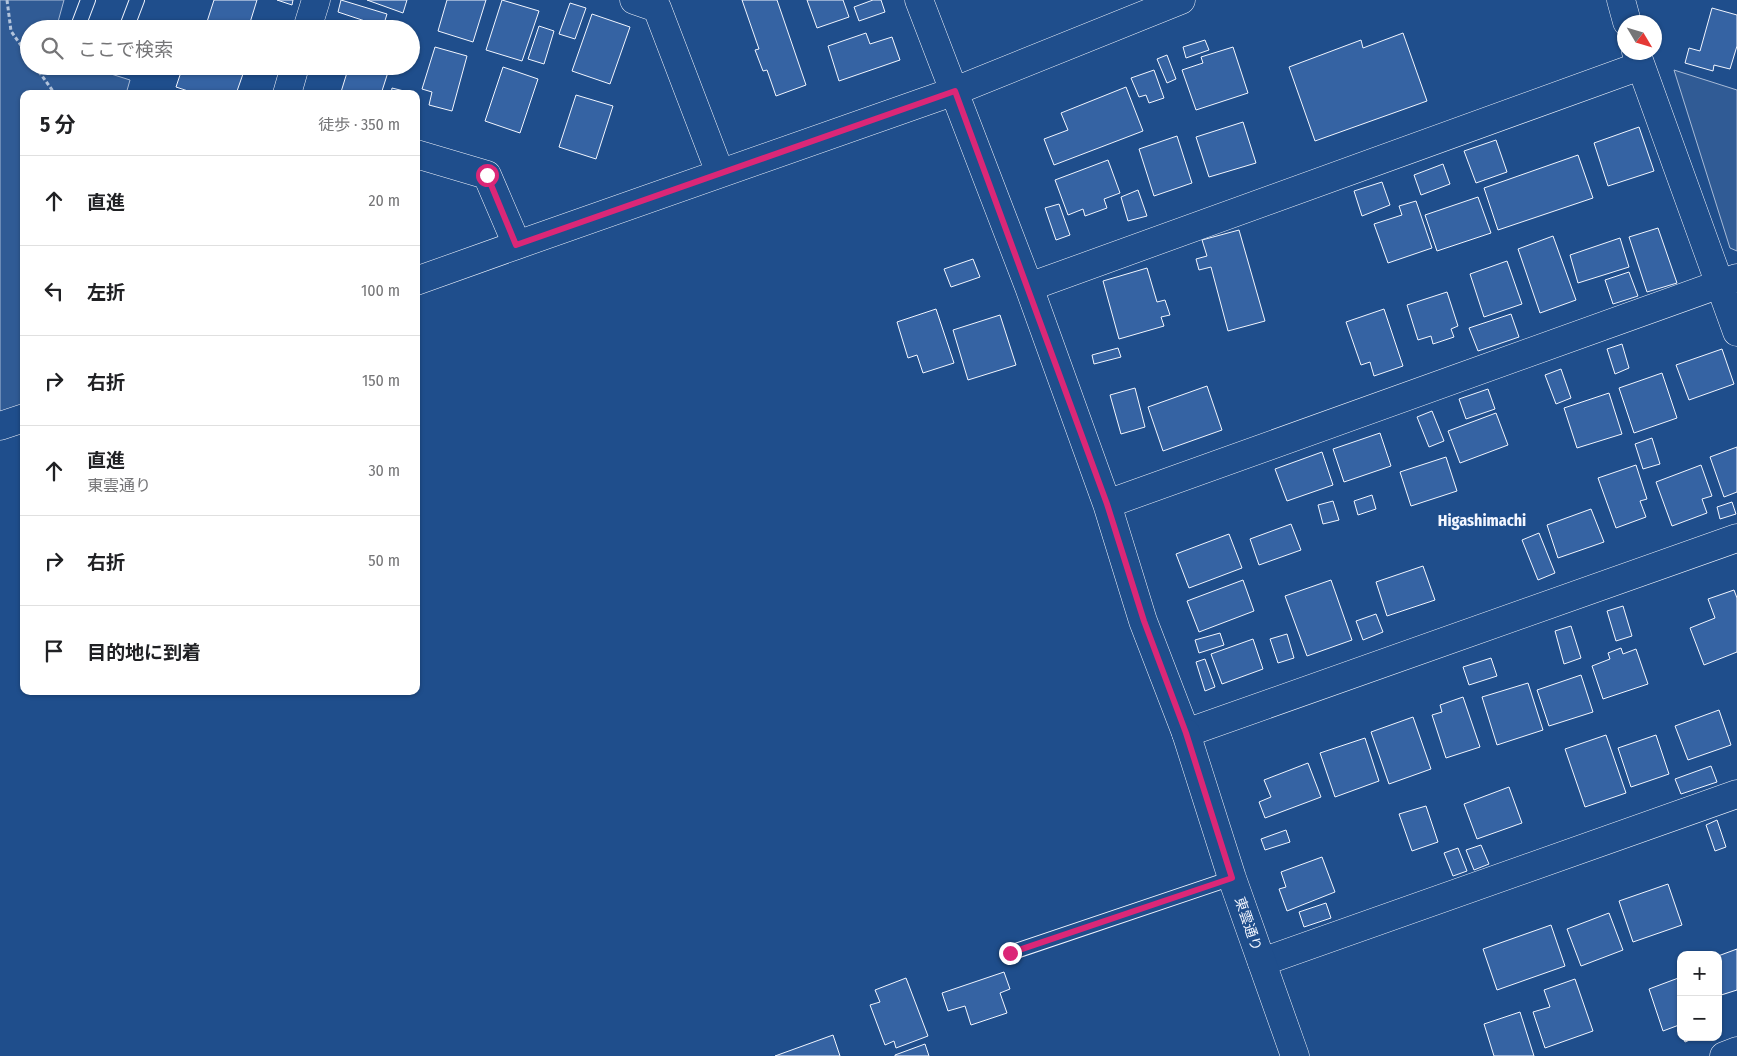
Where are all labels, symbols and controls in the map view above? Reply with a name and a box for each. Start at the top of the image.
north arrow [1617,15,1662,60]
search box [20,20,420,75]
icon: search [38,34,66,62]
text: ここで検索 [78,38,173,61]
text: 5 分 [40,112,76,138]
text: 徒歩 · 350 m [318,115,400,134]
route start [476,164,499,187]
icon: ahead [40,187,68,215]
text: 直進 [87,191,125,214]
text: 20 m [369,191,400,210]
icon: left [40,277,68,305]
text: 左折 [87,281,125,304]
text: 100 m [361,281,400,300]
icon: right [40,367,68,395]
text: 右折 [87,371,125,394]
text: 150 m [362,371,400,390]
text: 直進 [87,449,125,472]
icon: ahead [40,457,68,485]
text: 30 m [368,461,400,480]
text: 東雲通り [87,476,151,495]
district label: Higashimachi [1438,511,1526,530]
icon: right [40,547,68,575]
text: 右折 [87,551,125,574]
text: 50 m [368,551,400,570]
icon: arrive [40,637,68,665]
text: 目的地に到着 [87,641,201,664]
street label: 東雲通り [1231,895,1265,953]
route end [999,942,1022,965]
map controls [1677,951,1722,1041]
button: + [1677,951,1722,996]
button: − [1677,996,1722,1041]

